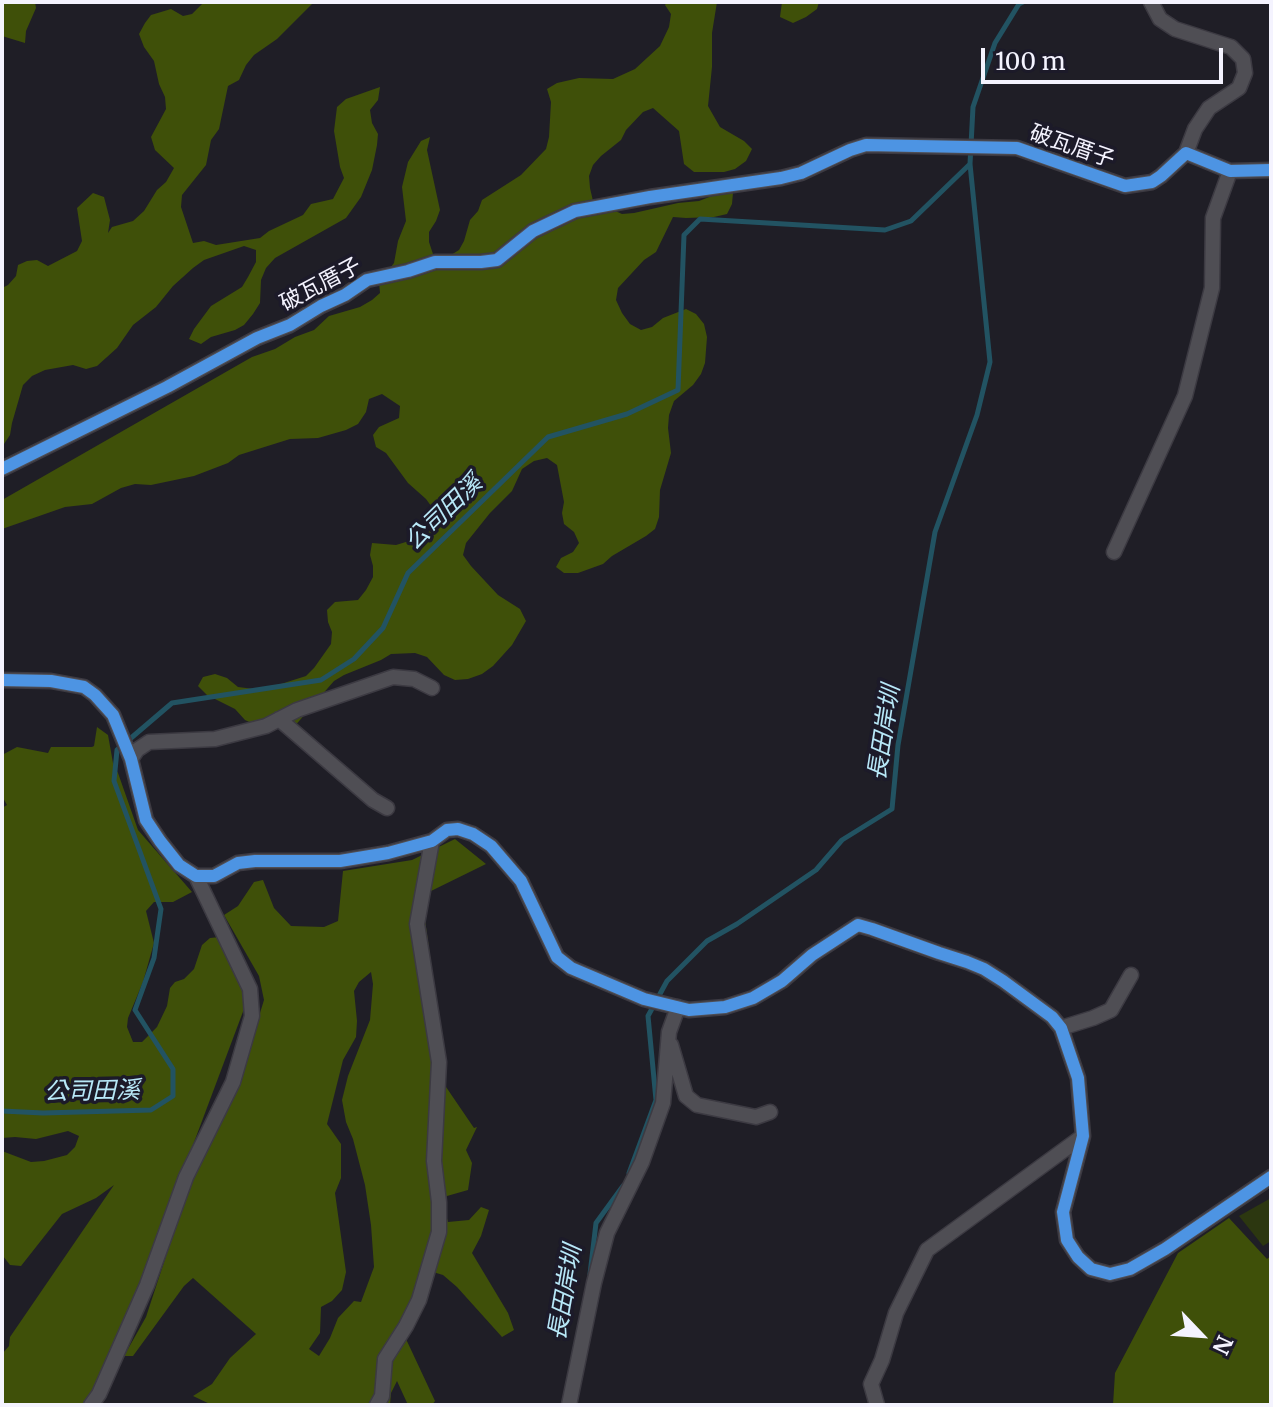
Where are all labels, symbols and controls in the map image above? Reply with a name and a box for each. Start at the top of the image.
scale bar [985,32,1227,82]
text: 100 m [995,46,1065,77]
street label: 破瓦厝子 [1026,120,1118,174]
street label: 破瓦厝子 [276,253,366,317]
water label: 公司田溪 [399,469,489,557]
water label: 長田岸圳 [863,683,907,783]
water label: 公司田溪 [44,1077,140,1107]
water label: 長田岸圳 [543,1243,589,1343]
north arrow [1161,1295,1241,1375]
text: N [1206,1331,1239,1359]

